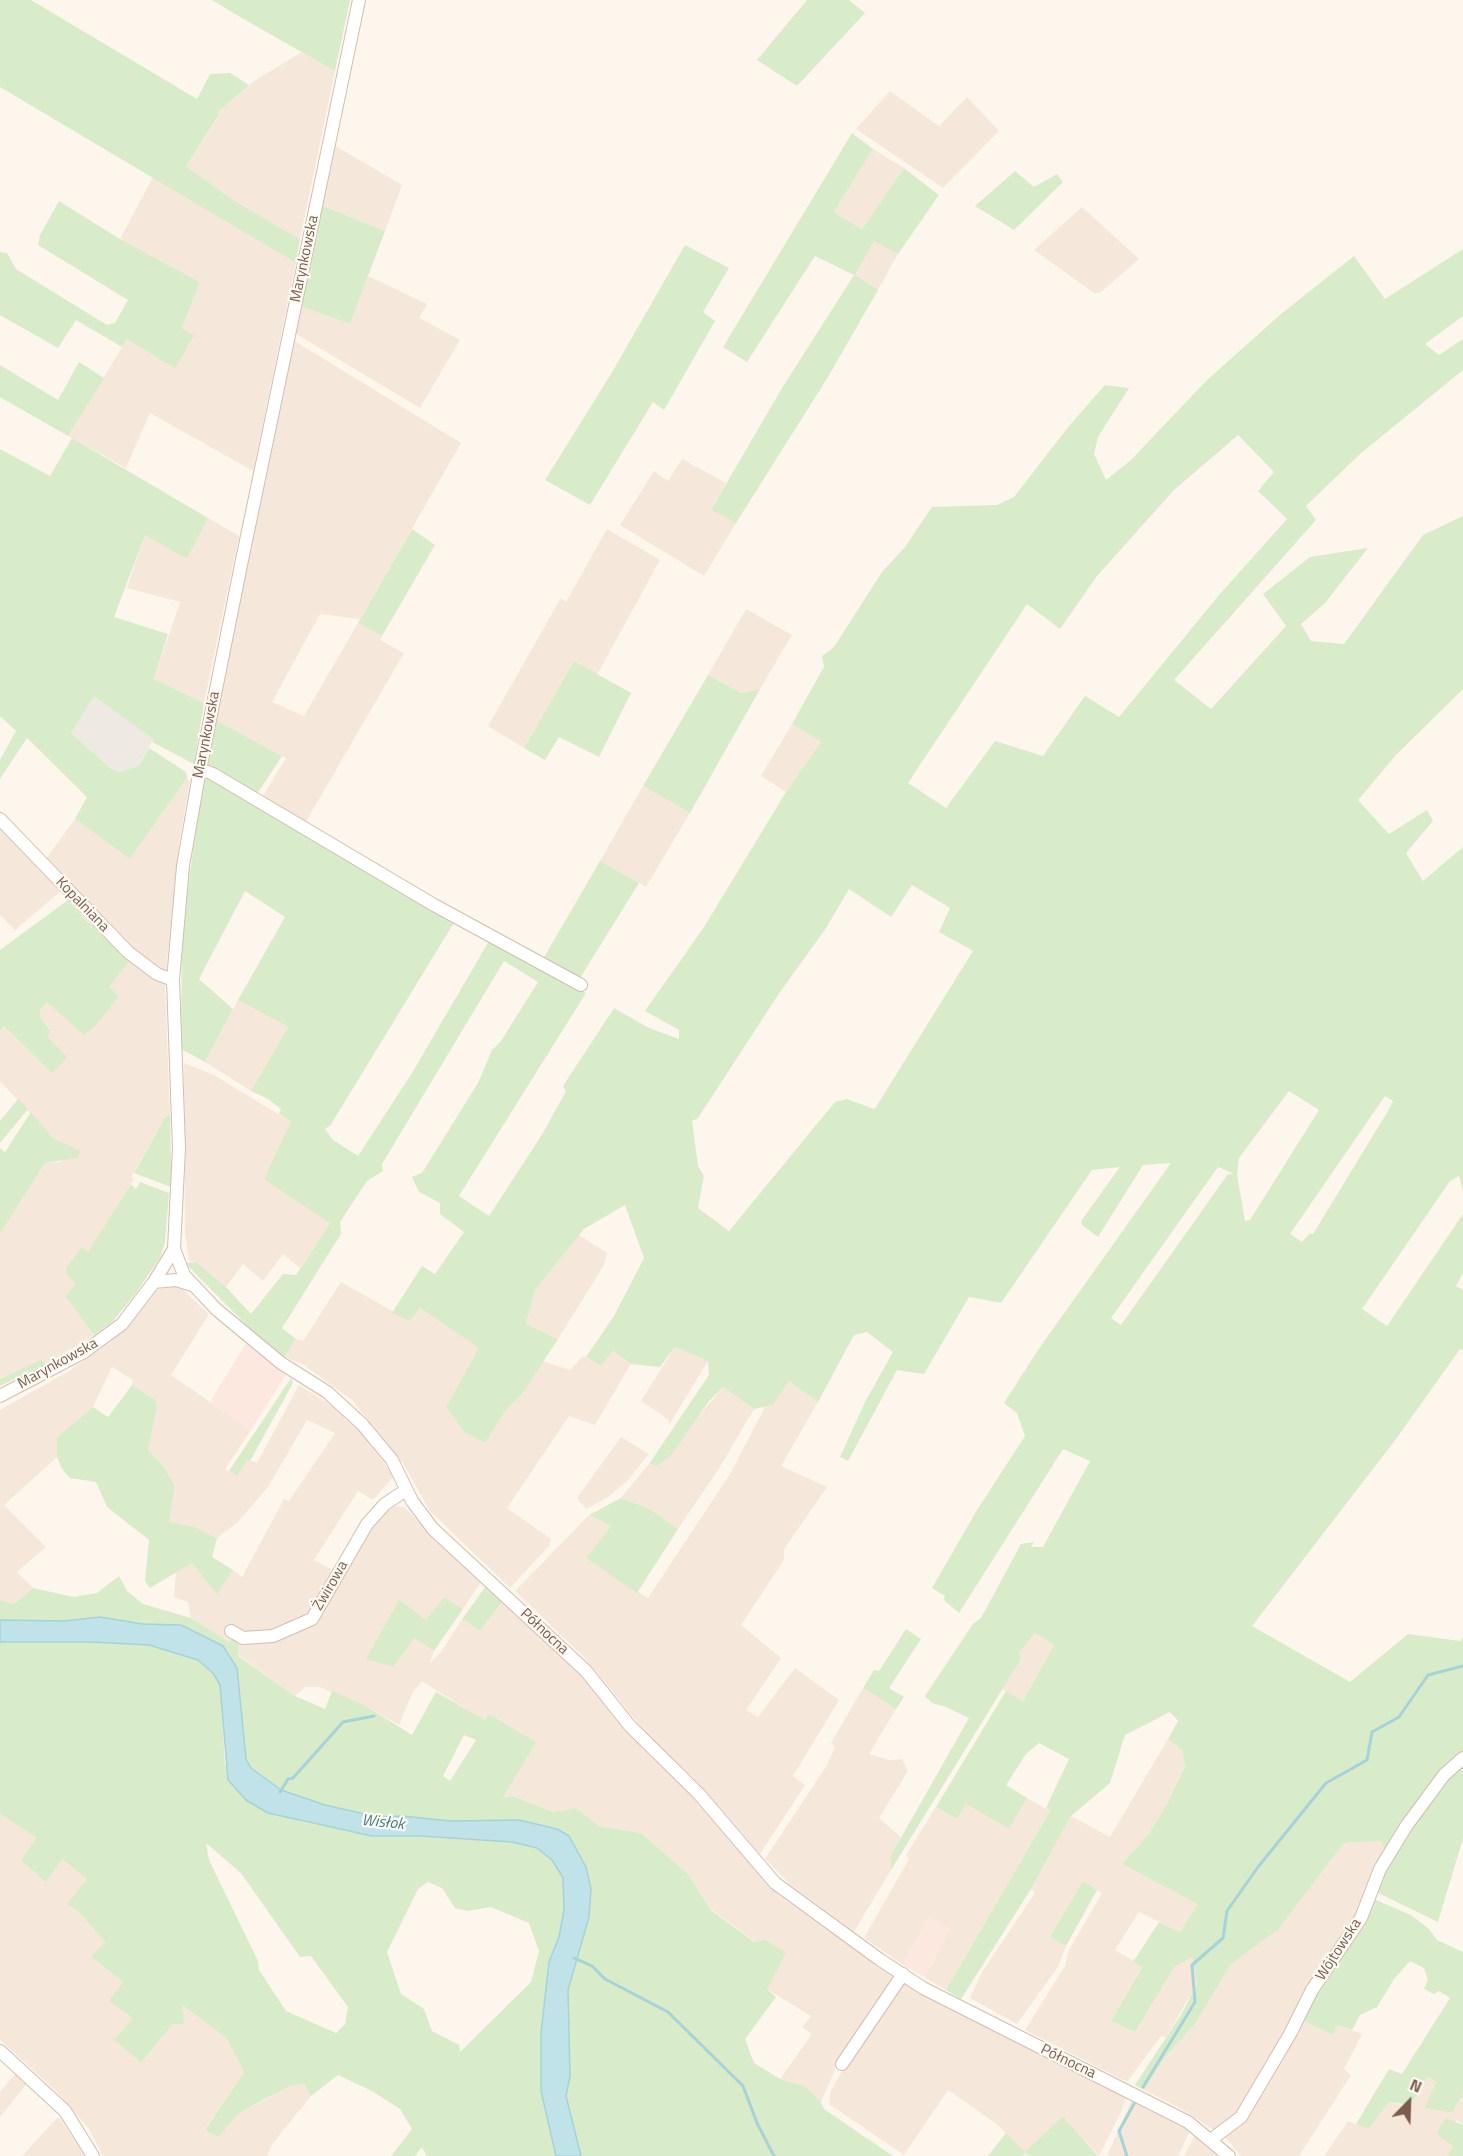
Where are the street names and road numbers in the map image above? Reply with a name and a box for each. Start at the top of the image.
street label: Marynkowska [287,214,323,304]
street label: Marynkowska [190,690,224,780]
street label: Kopalniana [51,874,113,936]
street label: Marynkowska [15,1335,101,1393]
street label: Żwirowa [310,1558,352,1614]
street label: Północna [516,1605,572,1659]
street label: Wójtowska [1312,1916,1366,1984]
street label: Północna [1037,2041,1099,2083]

